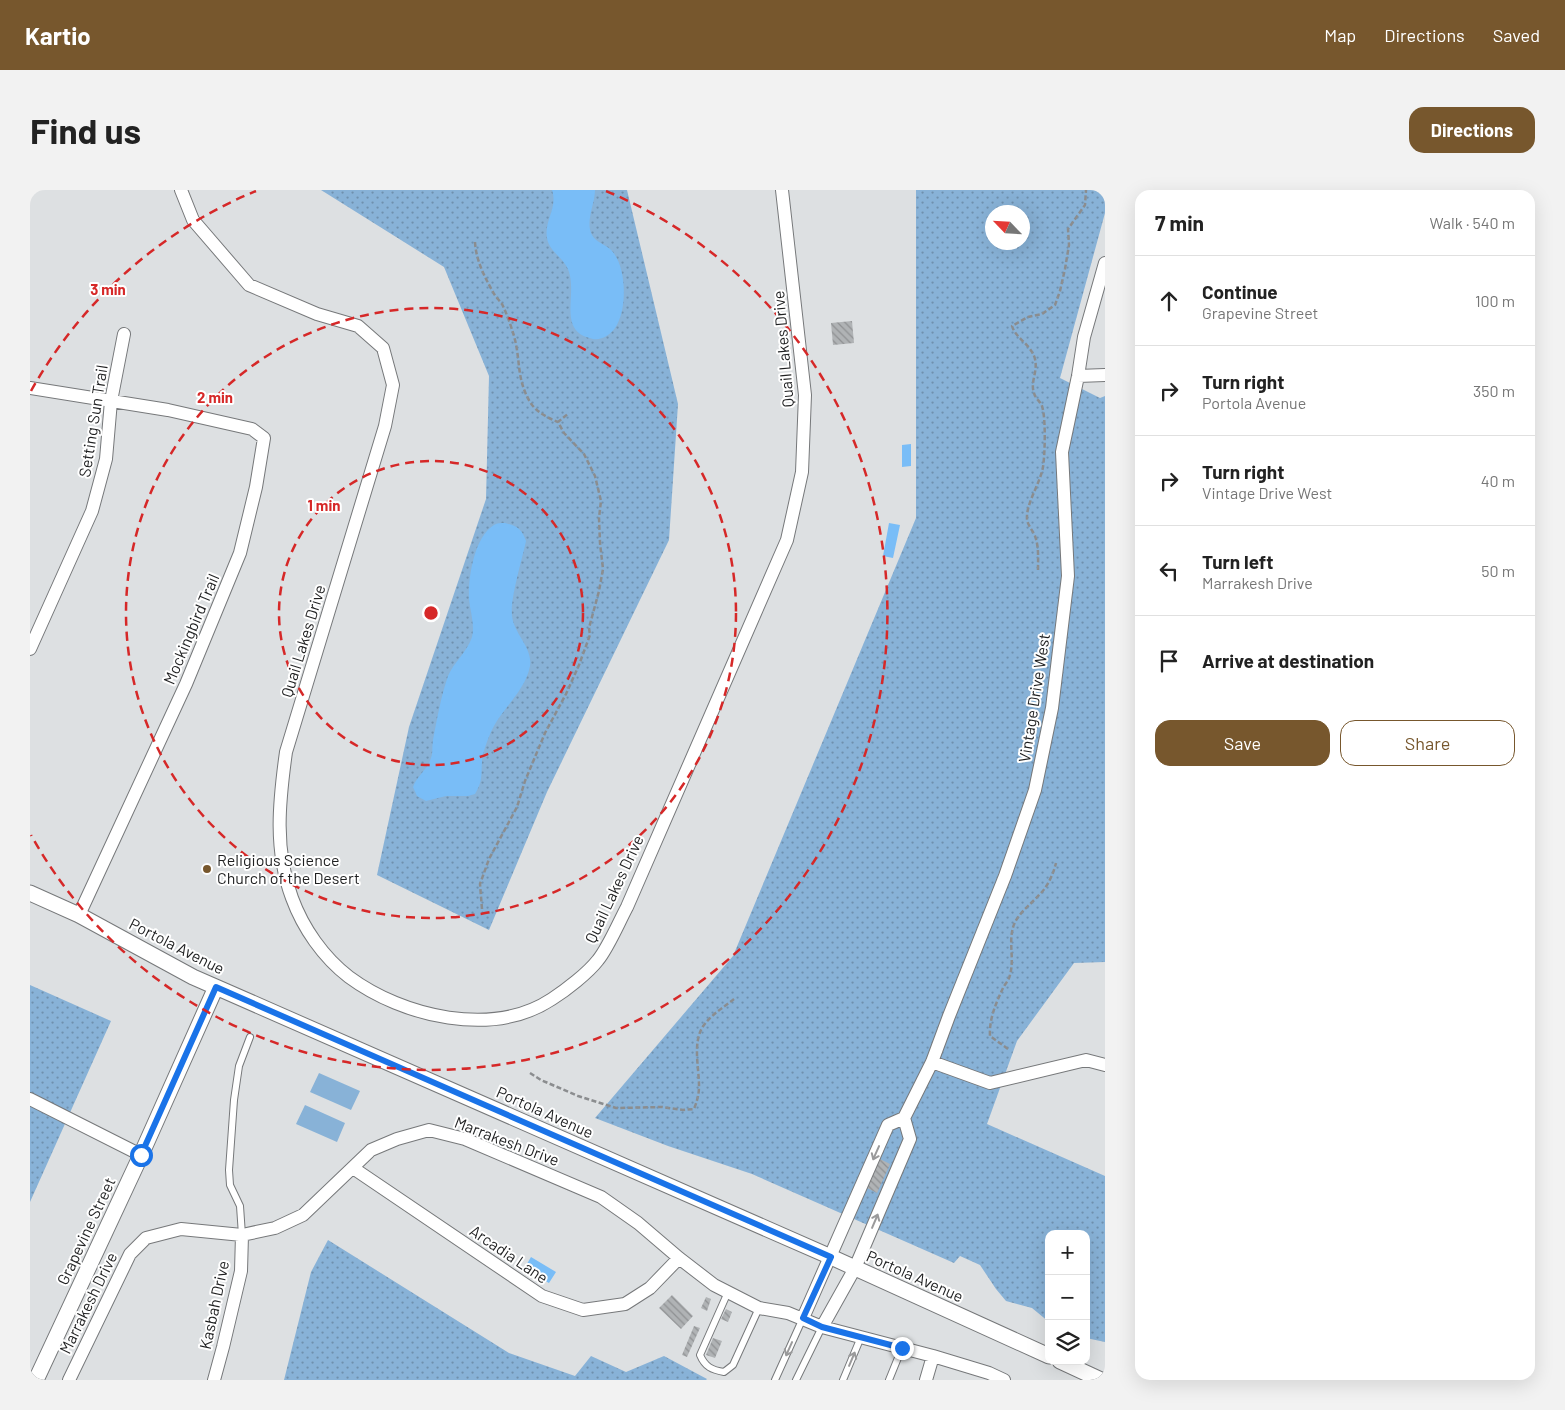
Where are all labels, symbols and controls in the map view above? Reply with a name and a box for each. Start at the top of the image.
text: Kartio [25,21,91,50]
text: Map [1324,24,1356,46]
text: Directions [1384,24,1465,46]
text: Saved [1493,24,1540,46]
button: Directions [1409,107,1535,153]
text: Find us [30,109,141,151]
north arrow [985,205,1030,250]
text: 7 min [1155,210,1204,235]
text: Walk · 540 m [1430,213,1515,232]
text: 3 min [90,280,126,298]
text: Continue [1202,280,1278,303]
icon: ahead [1155,287,1183,315]
street label: Quail Lakes Drive [768,290,797,408]
text: 100 m [1475,291,1515,310]
text: Grapevine Street [1202,303,1318,322]
street label: Setting Sun Trail [74,363,111,479]
text: Turn right [1202,370,1284,393]
icon: right [1155,377,1183,405]
text: 350 m [1473,381,1515,400]
text: 2 min [197,388,233,406]
text: Portola Avenue [1202,393,1306,412]
text: Turn right [1202,460,1284,483]
icon: right [1155,467,1183,495]
text: 40 m [1481,471,1515,490]
text: Vintage Drive West [1202,483,1332,502]
text: 1 min [308,496,340,514]
text: Turn left [1202,550,1273,573]
icon: left [1155,557,1183,585]
text: 50 m [1481,561,1515,580]
street label: Mockingbird Trail [159,571,222,687]
text: Marrakesh Drive [1202,573,1313,592]
street label: Quail Lakes Drive [276,582,329,700]
centre of rings [422,604,440,622]
street label: Vintage Drive West [1014,632,1053,764]
icon: arrive [1155,647,1183,675]
text: Arrive at destination [1202,649,1374,672]
button: Save [1155,720,1330,766]
button: Share [1340,720,1515,766]
street label: Quail Lakes Drive [580,832,647,946]
place label: Religious Science Church of the Desert [217,850,360,887]
marker: Religious Science Church of the Desert [201,863,213,875]
street label: Portola Avenue [127,913,228,978]
street label: Portola Avenue [494,1082,597,1141]
street label: Marrakesh Drive [452,1112,562,1169]
route start [130,1144,153,1167]
one-way arrow [870,1145,880,1160]
street label: Grapevine Street [52,1174,119,1288]
one-way arrow [871,1213,880,1229]
street label: Arcadia Lane [466,1220,552,1287]
map controls [1045,1230,1090,1365]
button: + [1045,1230,1090,1275]
street label: Portola Avenue [864,1246,967,1305]
street label: Marrakesh Drive [55,1249,120,1357]
street label: Kasbah Drive [195,1259,232,1351]
button: − [1045,1275,1090,1320]
button: layers [1045,1320,1090,1365]
route end [891,1337,914,1360]
one-way arrow [783,1341,793,1356]
one-way arrow [847,1352,857,1367]

